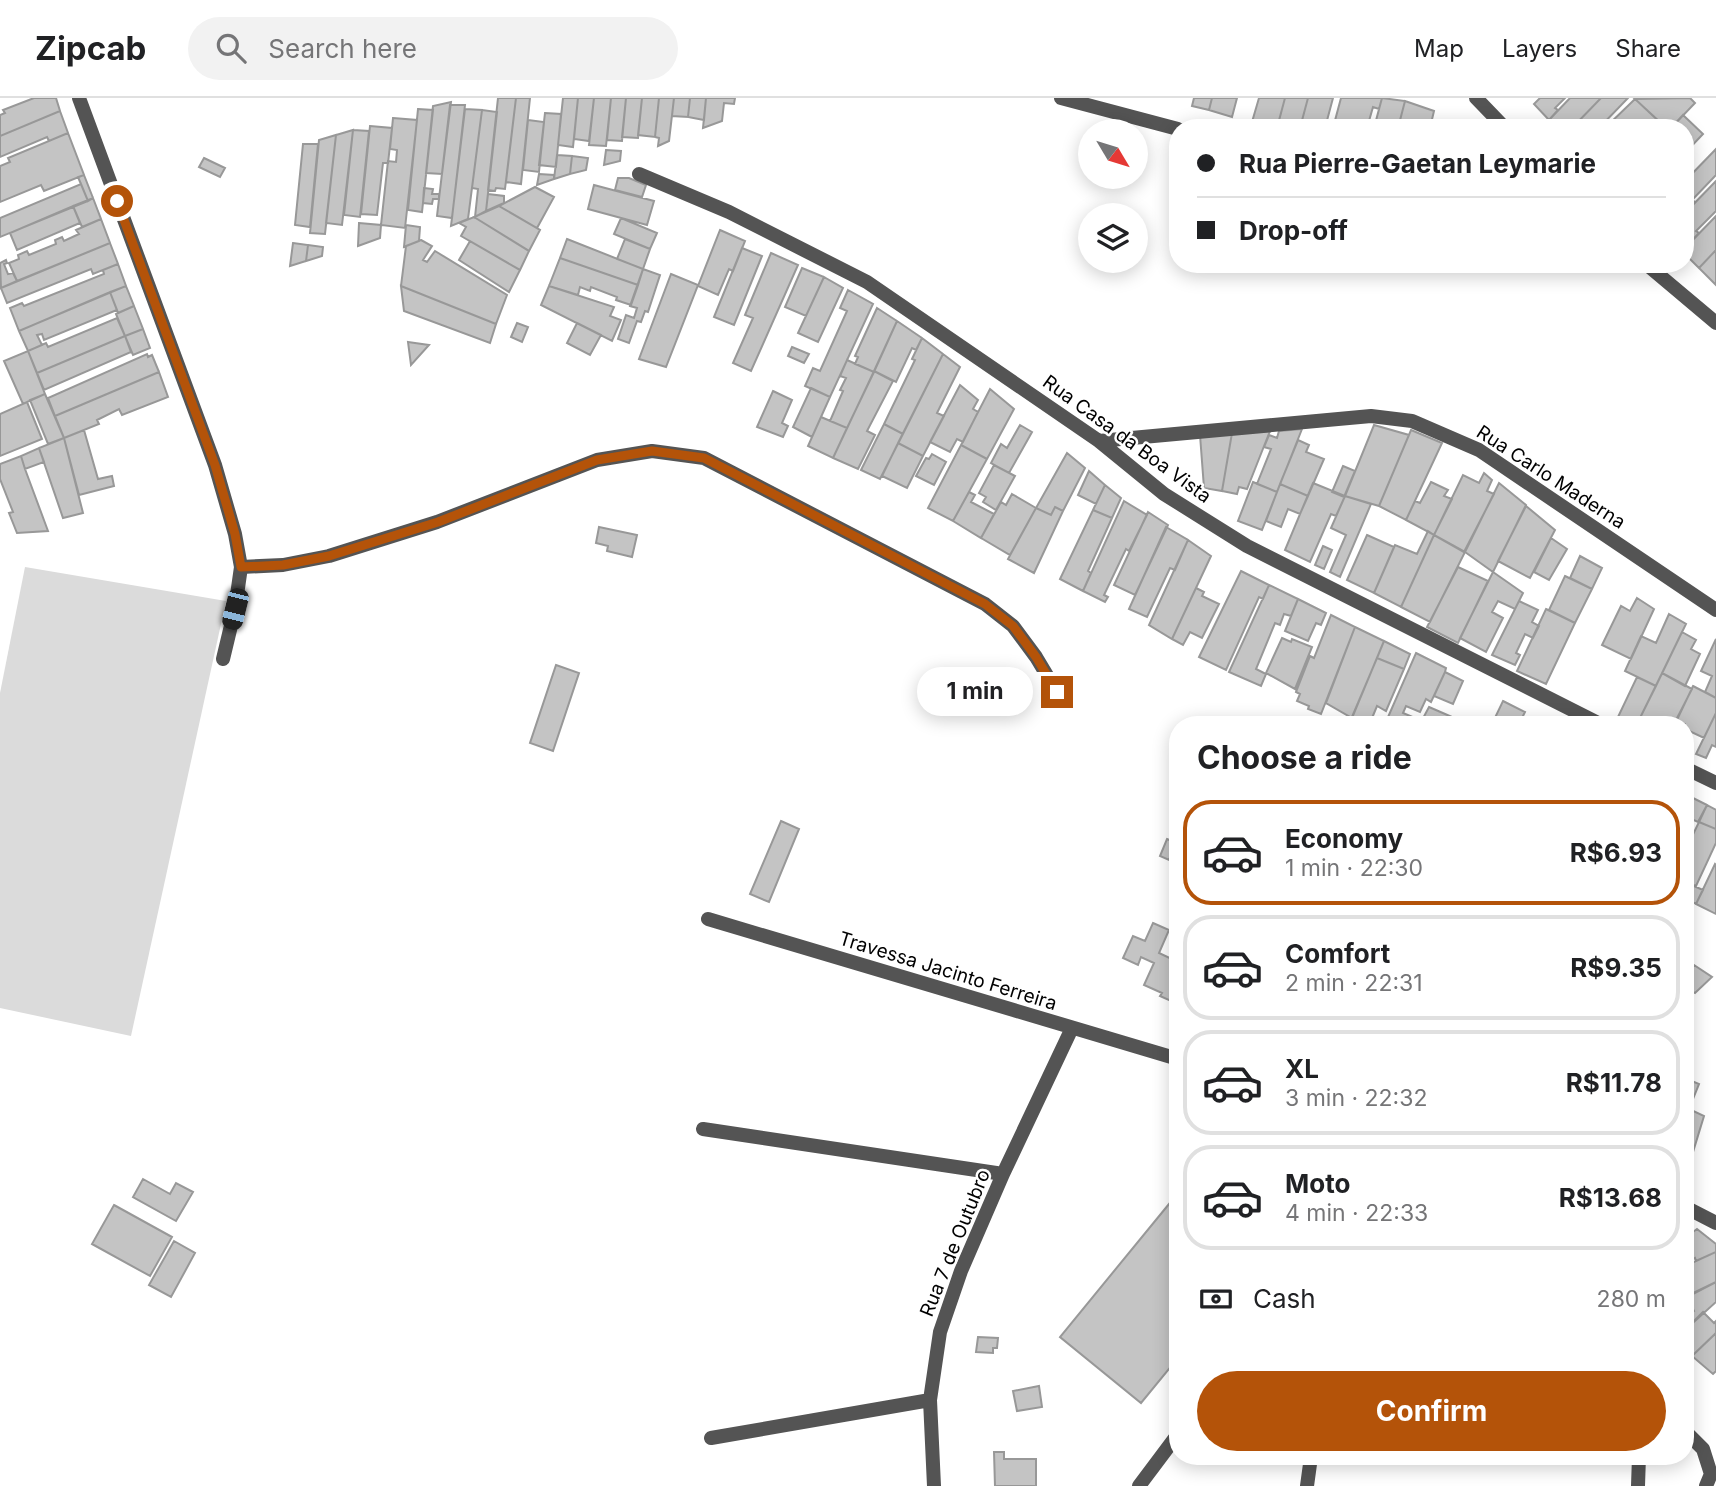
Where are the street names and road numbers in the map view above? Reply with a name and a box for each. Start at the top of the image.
street label: Rua Casa da Boa Vista [1038,370,1216,508]
street label: Rua Carlo Maderna [1472,420,1630,534]
street label: Travessa Jacinto Ferreira [836,927,1060,1015]
street label: Rua 7 de Outubro [915,1166,995,1320]

